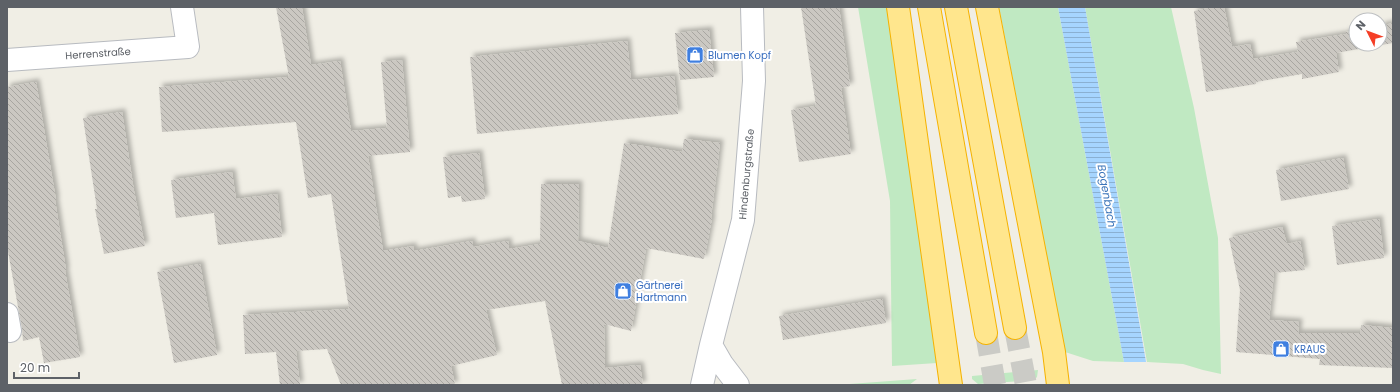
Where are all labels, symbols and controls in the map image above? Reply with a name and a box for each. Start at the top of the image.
north arrow [1348,12,1388,52]
text: N [1352,17,1369,34]
street label: Herrenstraße [65,44,131,63]
shop icon: Blumen Kopf [685,45,705,65]
place label: Blumen Kopf [708,48,771,63]
street label: Hindenburgstraße [735,128,758,220]
water label: Bogenbach [1094,163,1120,229]
place label: Gärtnerei Hartmann [636,278,687,305]
shop icon: Gärtnerei Hartmann [613,281,633,301]
shop icon: KRAUS [1271,339,1291,359]
place label: KRAUS [1294,342,1326,357]
scale bar [14,354,79,380]
text: 20 m [20,359,50,376]

